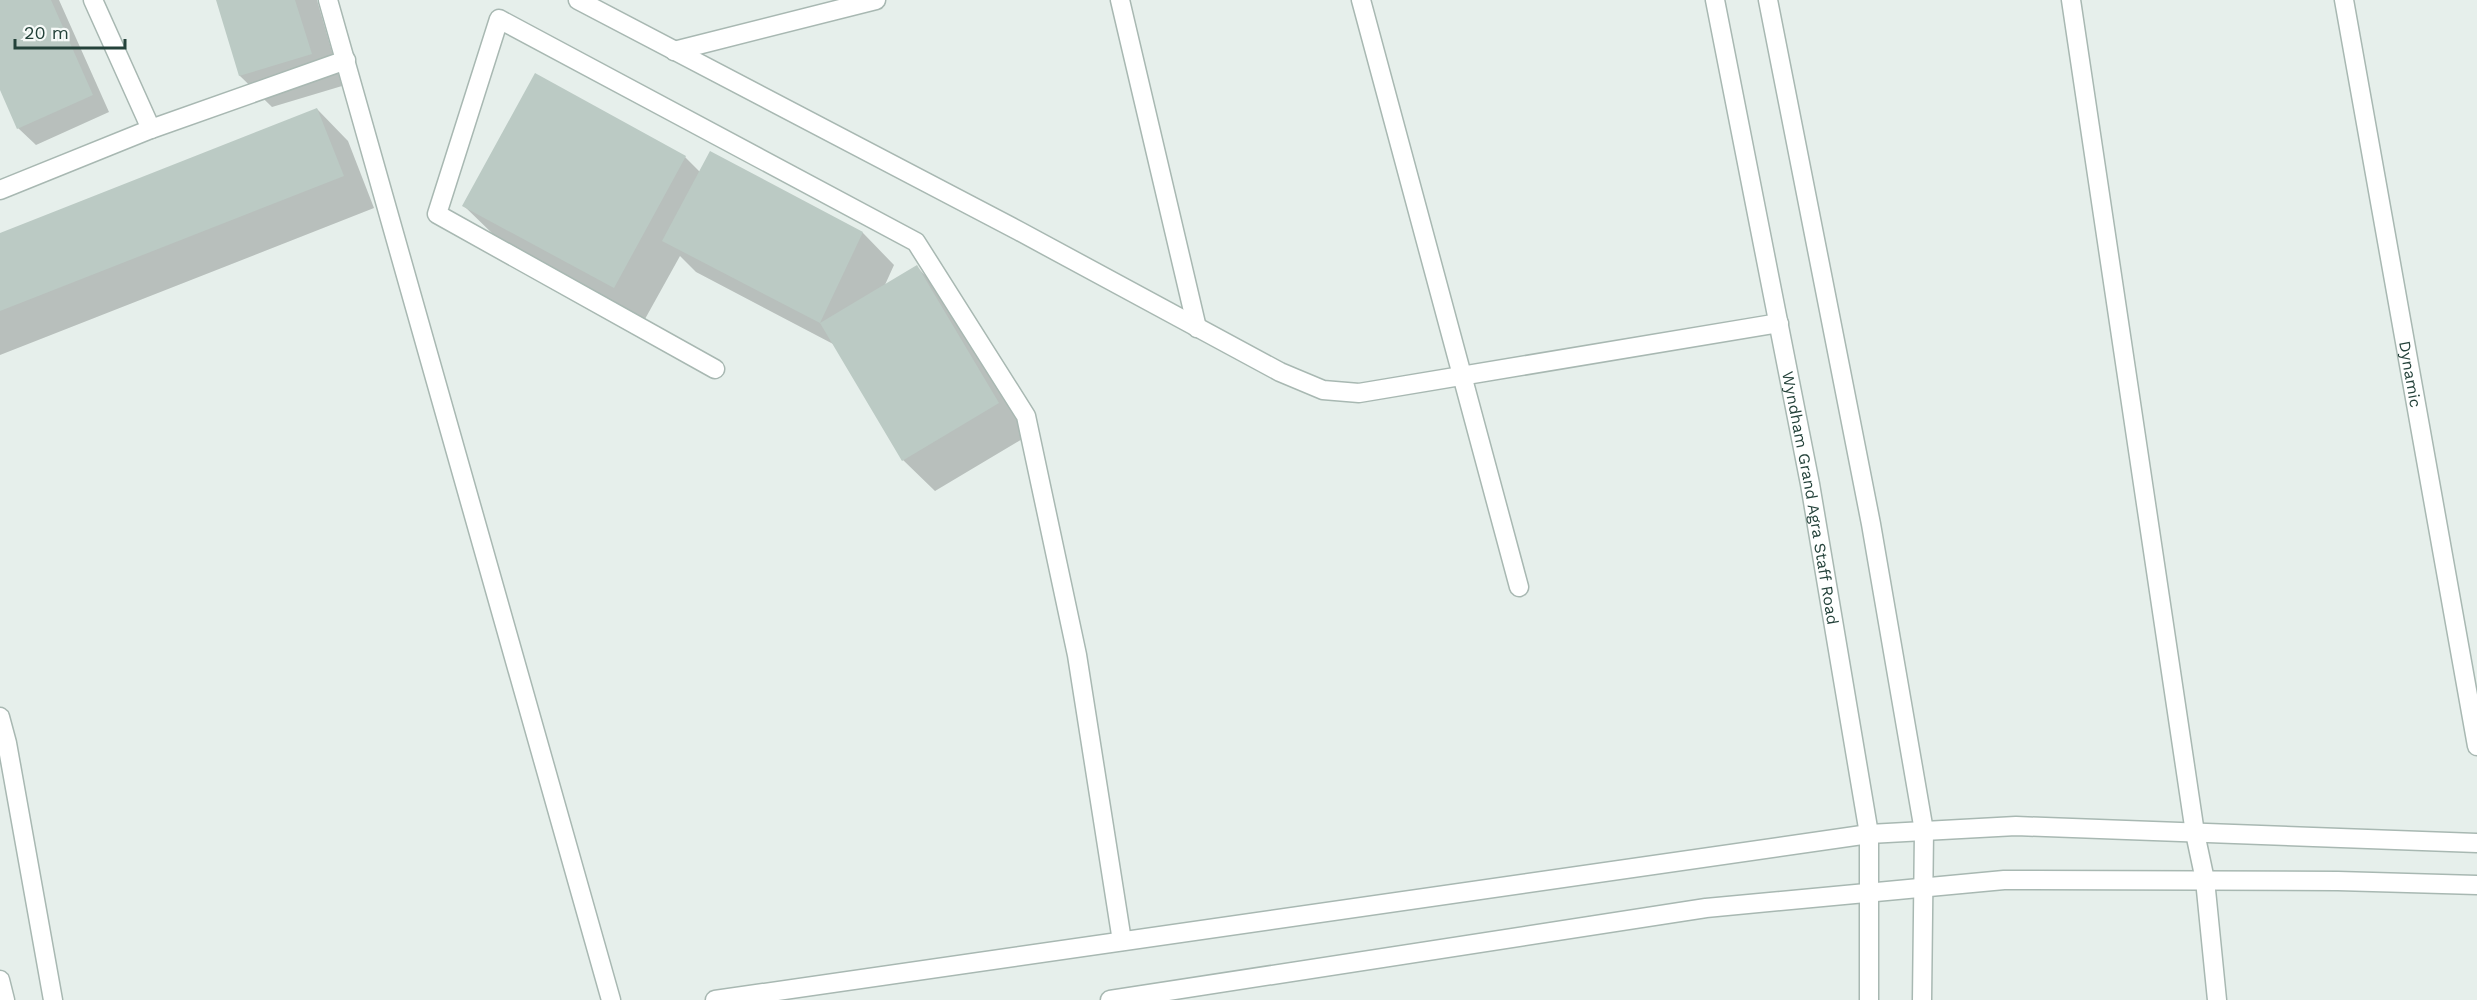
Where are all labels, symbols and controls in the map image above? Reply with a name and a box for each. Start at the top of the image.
scale bar [15,12,124,50]
text: 20 m [24,22,69,43]
street label: Dynamic [2395,339,2426,409]
street label: Wyndham Grand Agra Staff Road [1779,370,1843,626]

